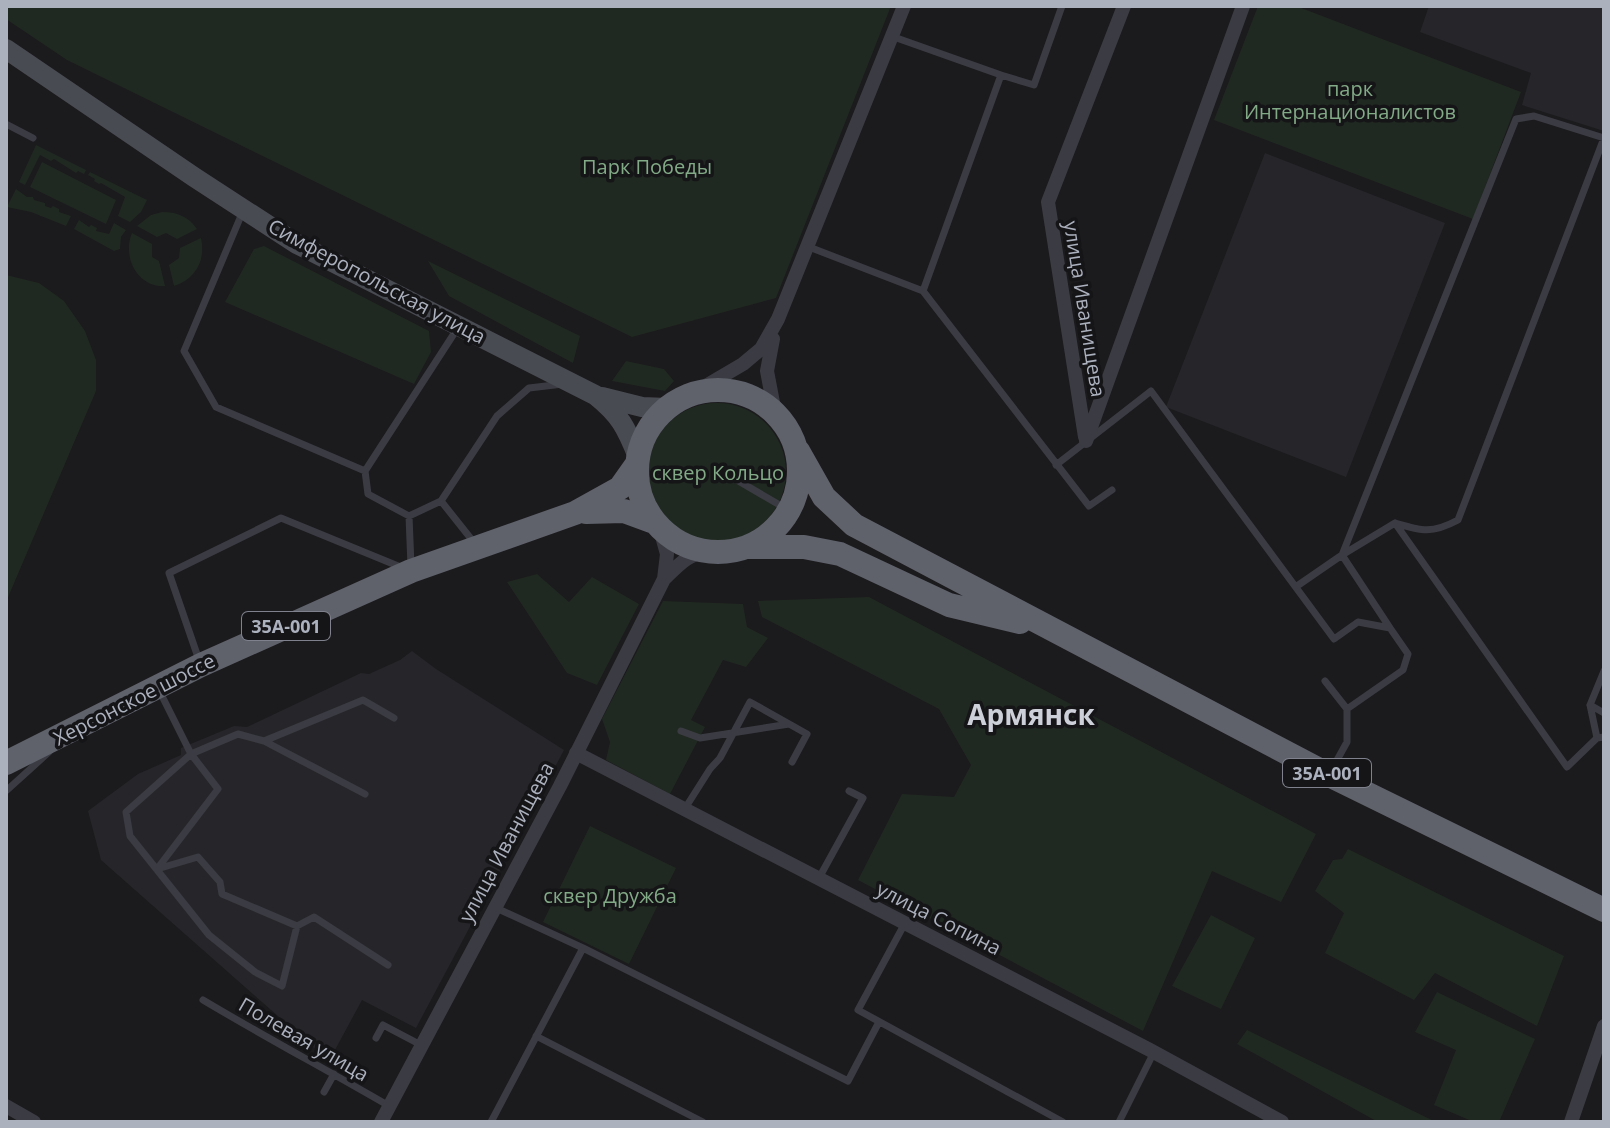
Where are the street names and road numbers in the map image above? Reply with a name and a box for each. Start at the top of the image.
street label: Симферопольская улица [264,212,490,350]
street label: улица Иванищева [1058,219,1112,399]
road number: 35А-001 [242,612,330,640]
street label: Херсонское шоссе [49,647,219,751]
street label: улица Иванищева [452,757,560,927]
road number: 35А-001 [1283,759,1371,787]
street label: улица Сопина [872,875,1006,961]
street label: Полевая улица [234,991,374,1087]

